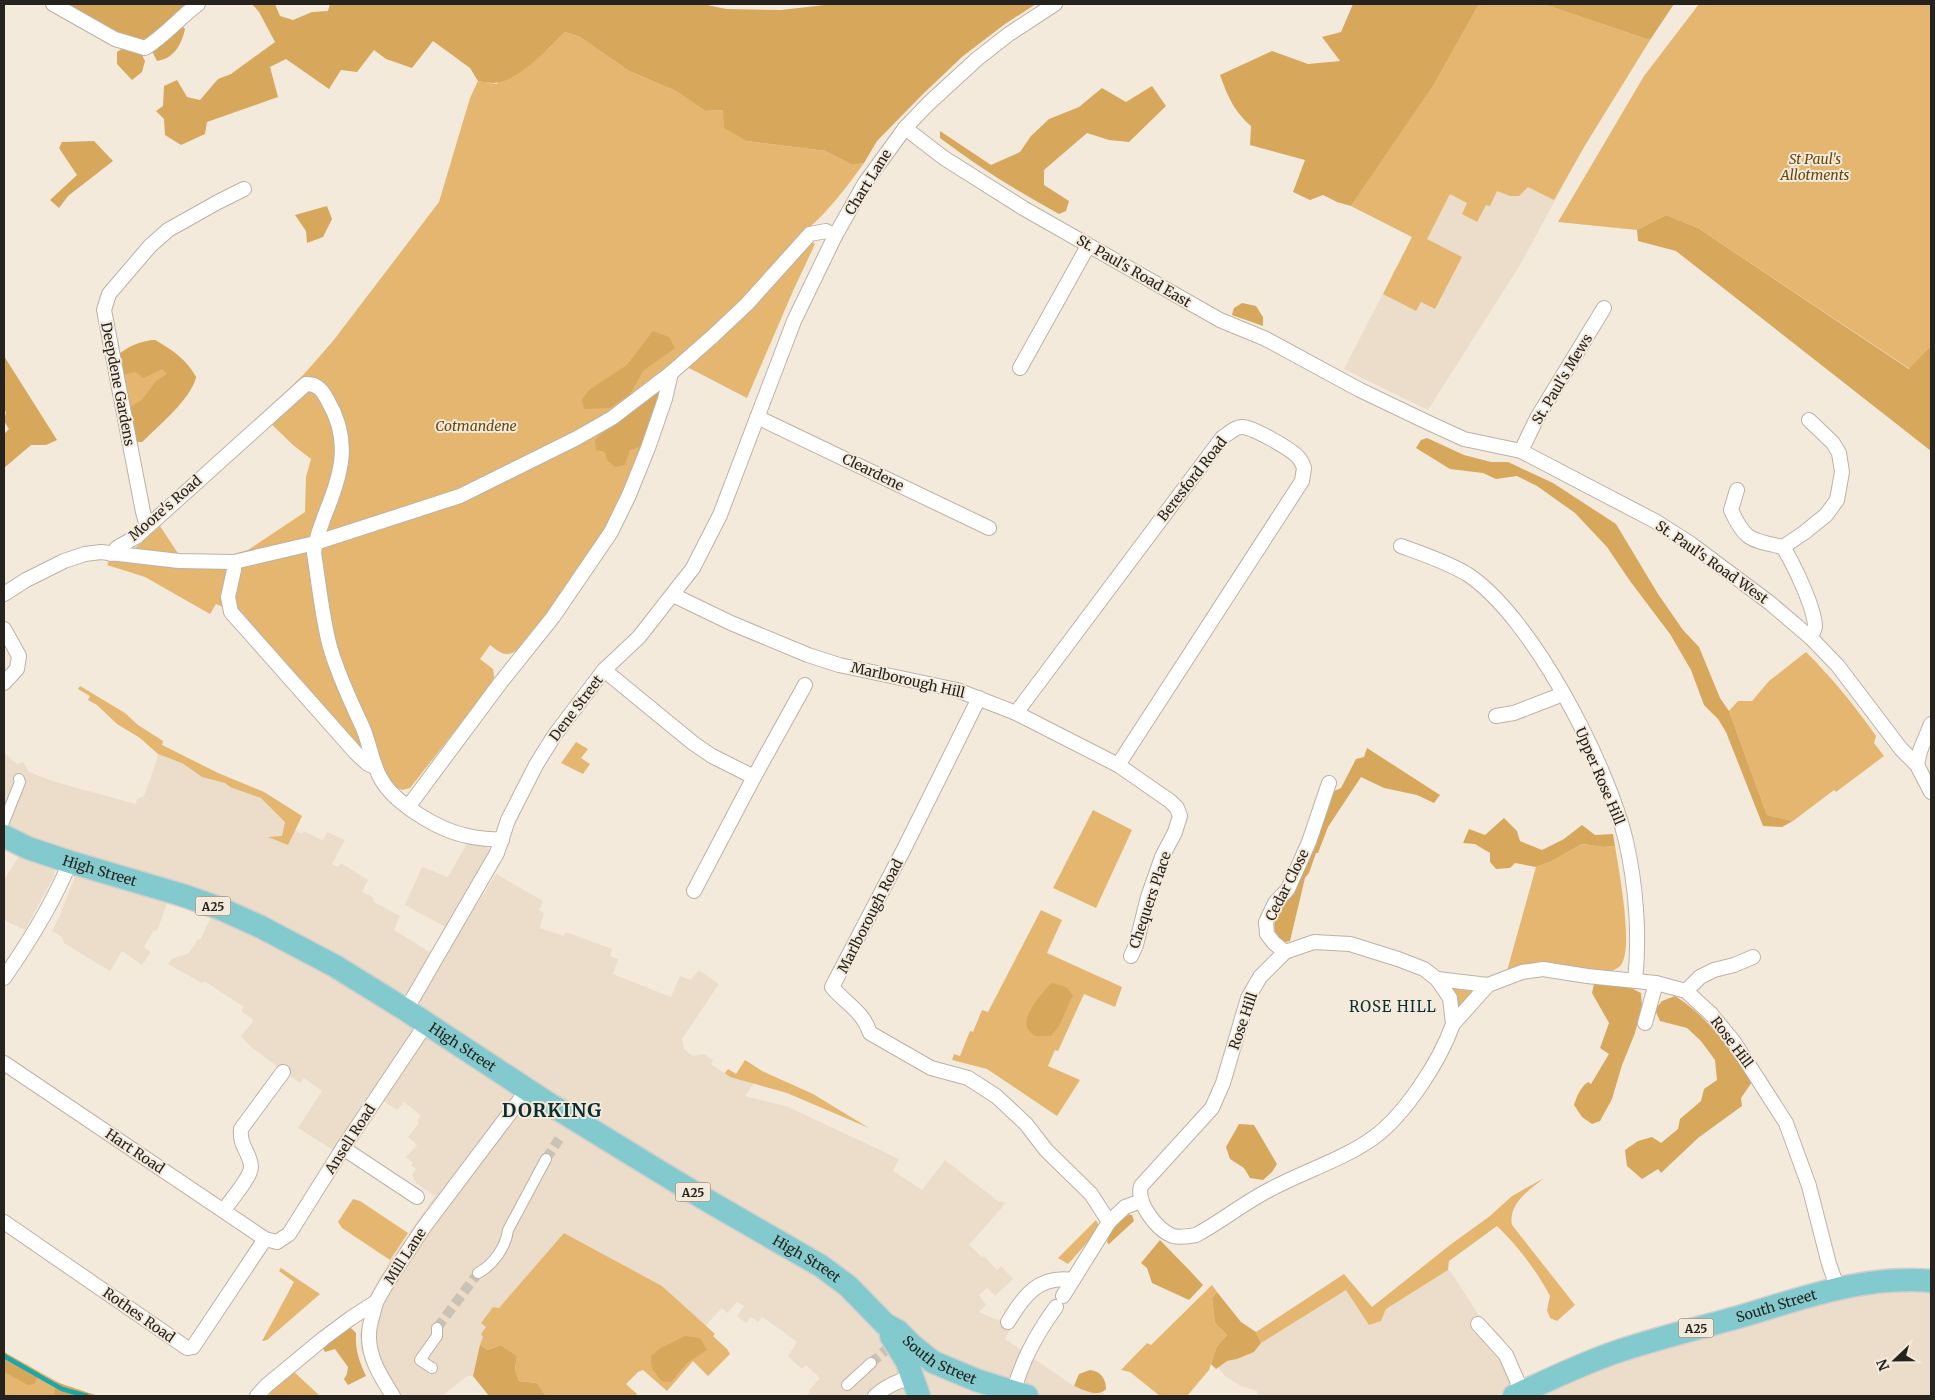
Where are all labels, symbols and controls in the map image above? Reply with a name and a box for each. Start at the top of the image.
street label: Chart Lane [841,146,895,218]
park label: St Paul's Allotments [1780,150,1850,184]
street label: St. Paul's Road East [1074,231,1195,311]
street label: Deepdene Gardens [97,320,139,448]
street label: St. Paul's Mews [1528,330,1596,428]
park label: Cotmandene [435,417,517,435]
street label: Beresford Road [1154,433,1231,525]
street label: Cleardene [839,449,907,495]
street label: Moore's Road [125,471,206,545]
street label: St. Paul's Road West [1652,516,1772,608]
street label: Marlborough Hill [849,658,967,702]
street label: Dene Street [545,671,607,745]
street label: Upper Rose Hill [1571,724,1629,828]
street label: Cedar Close [1261,846,1313,924]
street label: Chequers Place [1125,849,1175,951]
street label: High Street [60,851,139,890]
street label: Marlborough Road [833,855,907,976]
road number: A25 [196,896,230,916]
street label: Rose Hill [1225,989,1261,1052]
district label: ROSE HILL [1349,997,1437,1016]
street label: Rose Hill [1707,1013,1758,1072]
street label: High Street [426,1019,500,1076]
district label: DORKING [502,1098,602,1122]
street label: Ansell Road [320,1100,379,1178]
street label: Hart Road [102,1125,169,1178]
road number: A25 [676,1182,710,1202]
street label: Mill Lane [380,1224,430,1288]
street label: High Street [769,1231,845,1287]
street label: Rothes Road [99,1284,179,1347]
street label: South Street [1734,1285,1819,1326]
road number: A25 [1678,1319,1714,1338]
street label: South Street [899,1332,980,1388]
north arrow [1870,1335,1920,1385]
text: N [1873,1356,1893,1373]

